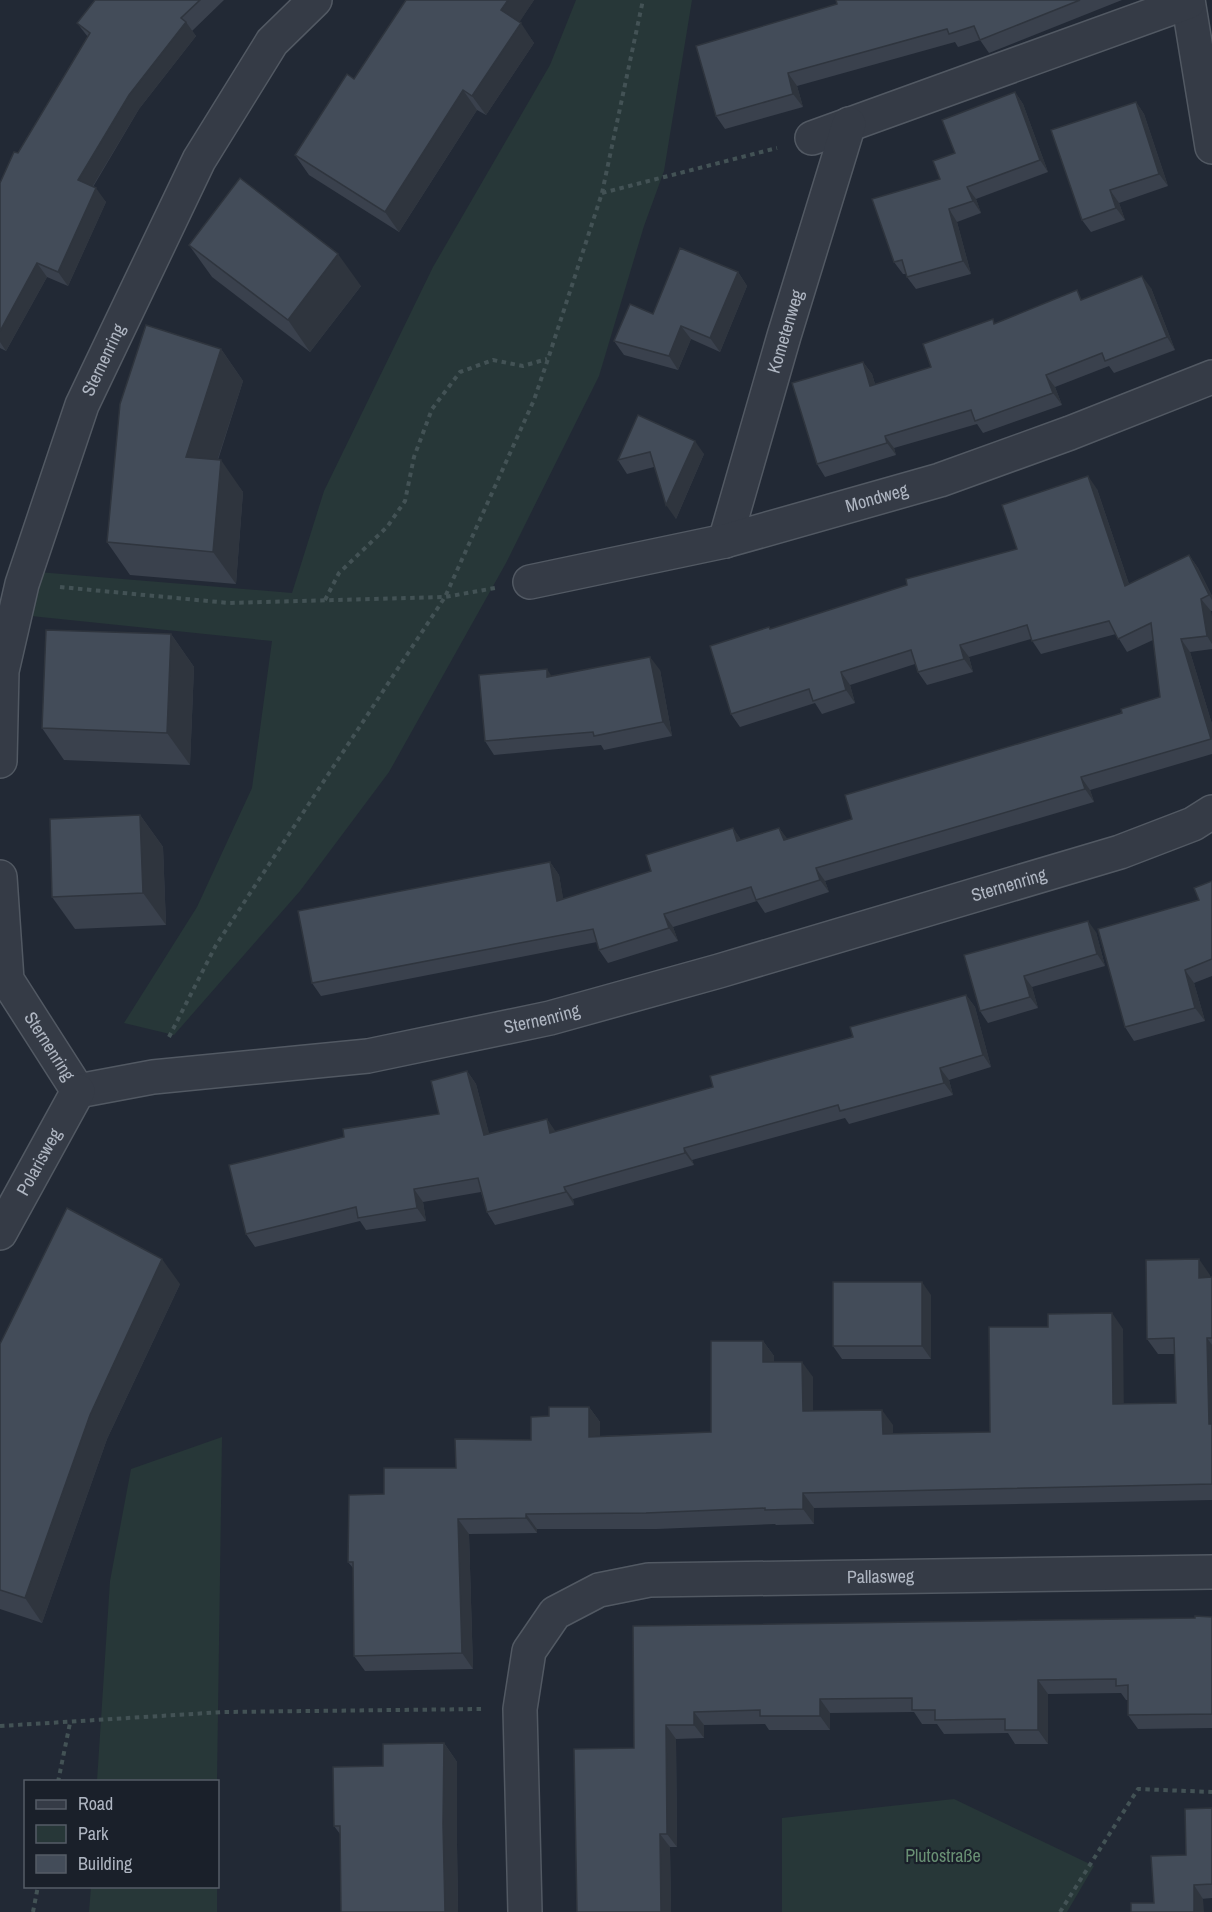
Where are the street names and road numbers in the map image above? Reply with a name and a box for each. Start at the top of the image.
street label: Kometenweg [761,286,810,376]
street label: Sternenring [75,319,131,400]
street label: Mondweg [842,476,912,518]
street label: Sternenring [968,861,1050,907]
street label: Sternenring [501,997,583,1039]
street label: Sternenring [19,1007,82,1086]
street label: Polarisweg [10,1123,67,1200]
street label: Pallasweg [847,1563,915,1589]

